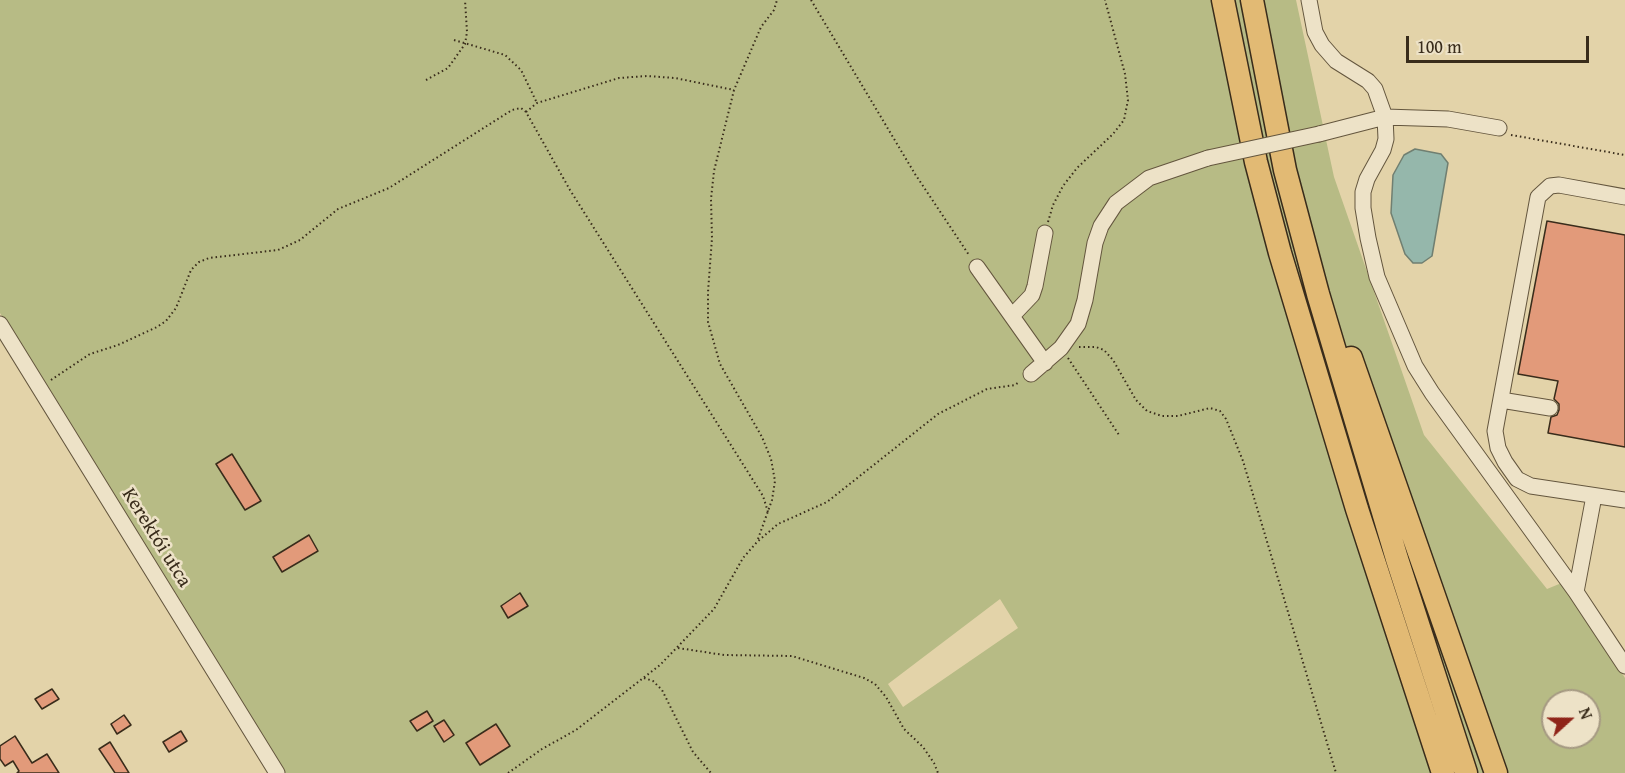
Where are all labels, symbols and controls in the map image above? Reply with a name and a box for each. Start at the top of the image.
scale bar [1409,24,1592,62]
text: 100 m [1417,33,1462,60]
street label: Kerektói utca [116,484,196,592]
north arrow [1541,689,1601,749]
text: N [1573,704,1599,723]

